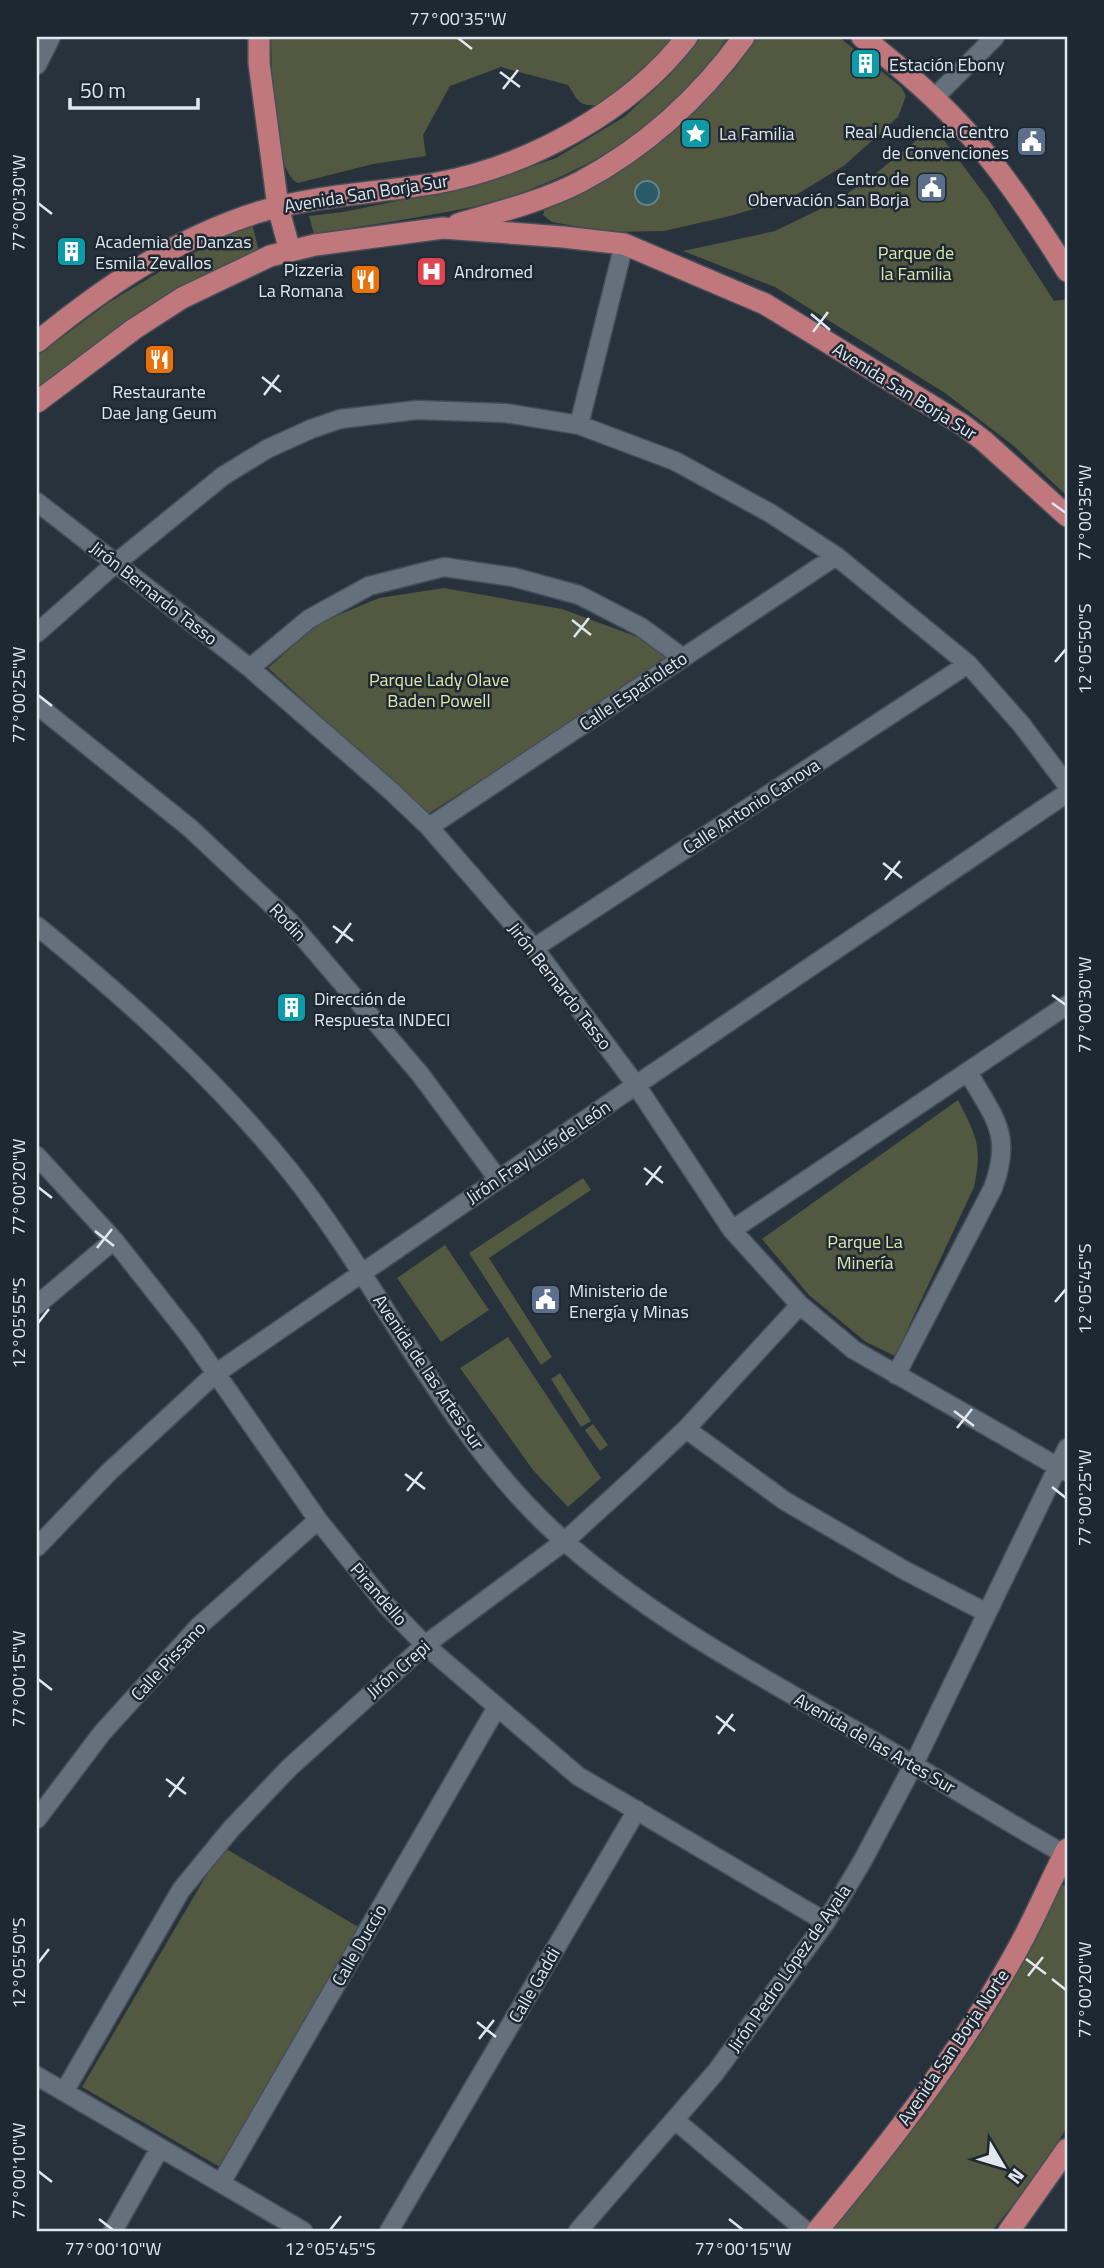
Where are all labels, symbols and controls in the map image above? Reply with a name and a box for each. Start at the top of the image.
text: 77°00'35"W [410,5,507,32]
building icon: Estación Ebony [849,47,883,81]
place label: Estación Ebony [889,51,1005,78]
scale bar [70,66,198,110]
text: 50 m [80,74,126,106]
place icon: La Familia [679,116,713,150]
place label: Real Audiencia Centro de Convenciones [844,118,1009,166]
place label: La Familia [719,120,795,147]
public building icon: Real Audiencia Centro de Convenciones [1015,124,1049,158]
text: 77°00'30"W [5,154,32,251]
place label: Centro de Obervación San Borja [748,165,909,213]
street label: Avenida San Borja Sur [282,167,450,219]
public building icon: Centro de Obervación San Borja [915,171,949,205]
place label: Academia de Danzas Esmila Zevallos [95,228,252,276]
building icon: Academia de Danzas Esmila Zevallos [55,234,89,268]
park label: Parque de la Familia [878,239,954,287]
hospital icon: Andromed [414,254,448,288]
place label: Pizzeria La Romana [258,256,343,304]
place label: Andromed [454,258,533,285]
restaurant icon: Pizzeria La Romana [349,262,383,296]
street label: Avenida San Borja Sur [828,336,982,446]
restaurant icon: Restaurante Dae Jang Geum [142,343,176,377]
place label: Restaurante Dae Jang Geum [101,378,217,426]
text: 77°00'35"W [1071,464,1098,561]
street label: Jirón Bernardo Tasso [84,534,224,652]
text: 12°05'50"S [1071,604,1098,694]
street label: Calle Españoleto [574,645,692,737]
text: 77°00'25"W [5,646,32,743]
park label: Parque Lady Olave Baden Powell [369,666,509,714]
street label: Calle Antonio Canova [677,751,825,861]
street label: Rodin [263,897,313,947]
street label: Jirón Bernardo Tasso [501,916,619,1056]
text: 77°00'30"W [1071,956,1098,1053]
place label: Dirección de Respuesta INDECI [314,985,450,1033]
building icon: Dirección de Respuesta INDECI [274,991,308,1025]
street label: Jirón Fray Luís de León [460,1094,616,1210]
text: 77°00'20"W [5,1138,32,1235]
park label: Parque La Minería [827,1228,903,1276]
text: 12°05'45"S [1071,1244,1098,1334]
place label: Ministerio de Energía y Minas [569,1277,689,1325]
text: 12°05'55"S [5,1278,32,1368]
public building icon: Ministerio de Energía y Minas [529,1283,563,1317]
street label: Avenida de las Artes Sur [367,1289,491,1455]
text: 77°00'25"W [1071,1449,1098,1546]
street label: Pirandello [344,1556,414,1632]
street label: Calle Pissano [124,1615,212,1707]
text: 77°00'15"W [5,1630,32,1727]
street label: Jirón Crepi [360,1634,436,1704]
street label: Avenida de las Artes Sur [789,1686,961,1800]
street label: Jirón Pedro López de Ayala [721,1879,857,2057]
street label: Calle Duccio [325,1899,393,1991]
text: 12°05'50"S [5,1918,32,2008]
text: 77°00'20"W [1071,1941,1098,2038]
street label: Calle Gaddi [501,1942,567,2028]
street label: Avenida San Borja Norte [891,1963,1015,2131]
text: 77°00'10"W [5,2122,32,2219]
north arrow [968,2132,1038,2202]
text: N [1001,2163,1032,2191]
text: 77°00'10"W [65,2235,162,2262]
text: 12°05'45"S [285,2235,375,2262]
text: 77°00'15"W [695,2235,792,2262]

